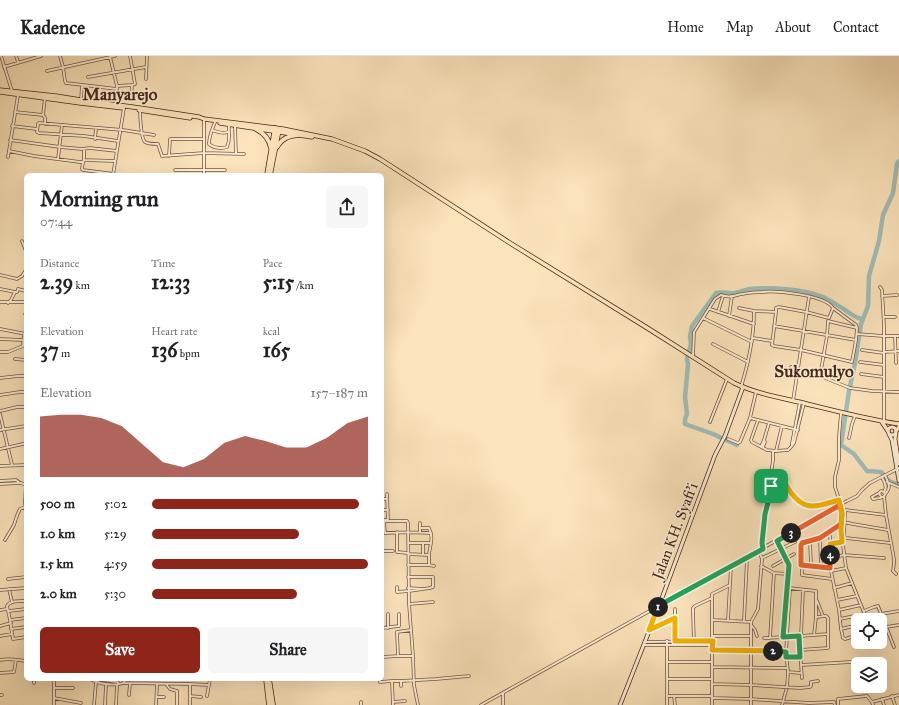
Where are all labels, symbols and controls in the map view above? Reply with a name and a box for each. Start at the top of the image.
text: Kadence [20,16,85,39]
text: Home [667,19,704,36]
text: Map [726,19,753,36]
text: About [775,19,811,36]
text: Contact [833,19,879,36]
district label: Manyarejo [83,84,158,105]
text: Morning run [40,185,159,212]
button: share [326,186,368,228]
text: 07:44 [40,214,72,230]
text: Distance [40,257,79,270]
text: Time [151,257,176,270]
text: Pace [263,257,283,270]
text: 2.39 [40,270,73,294]
text: 12:33 [151,270,190,294]
text: 5:15 [263,270,294,294]
text: km [73,279,90,292]
text: /km [294,279,314,292]
text: Elevation [40,325,84,338]
text: Heart rate [151,325,198,338]
text: kcal [263,325,280,338]
text: 37 [40,338,59,362]
text: 136 [151,338,177,362]
text: 165 [263,338,290,362]
text: m [59,347,70,360]
text: bpm [177,347,200,360]
district label: Sukomulyo [774,361,854,382]
text: Elevation [40,385,92,401]
text: 157–187 m [310,385,368,401]
pin [754,469,788,503]
icon: arrive [760,475,782,497]
street label: Jalan KH. Syafi'i [648,480,703,584]
text: 500 m [40,496,75,512]
text: 5:02 [104,496,127,512]
pin: 3 [781,523,801,543]
text: 1.0 km [40,526,75,542]
text: 5:29 [104,526,127,542]
text: 3 [789,526,793,539]
pin: 4 [820,545,840,565]
text: 4 [827,548,833,561]
text: 1.5 km [40,556,73,572]
text: 4:59 [104,556,128,572]
text: 2.0 km [40,586,77,602]
text: 5:30 [104,586,126,602]
pin: 1 [648,597,668,617]
text: 1 [656,600,660,613]
map controls [851,613,887,693]
button: locate [851,613,887,649]
button: Save [40,627,200,673]
button: Share [208,627,368,673]
pin: 2 [763,641,783,661]
text: 2 [770,644,776,657]
button: layers [851,657,887,693]

